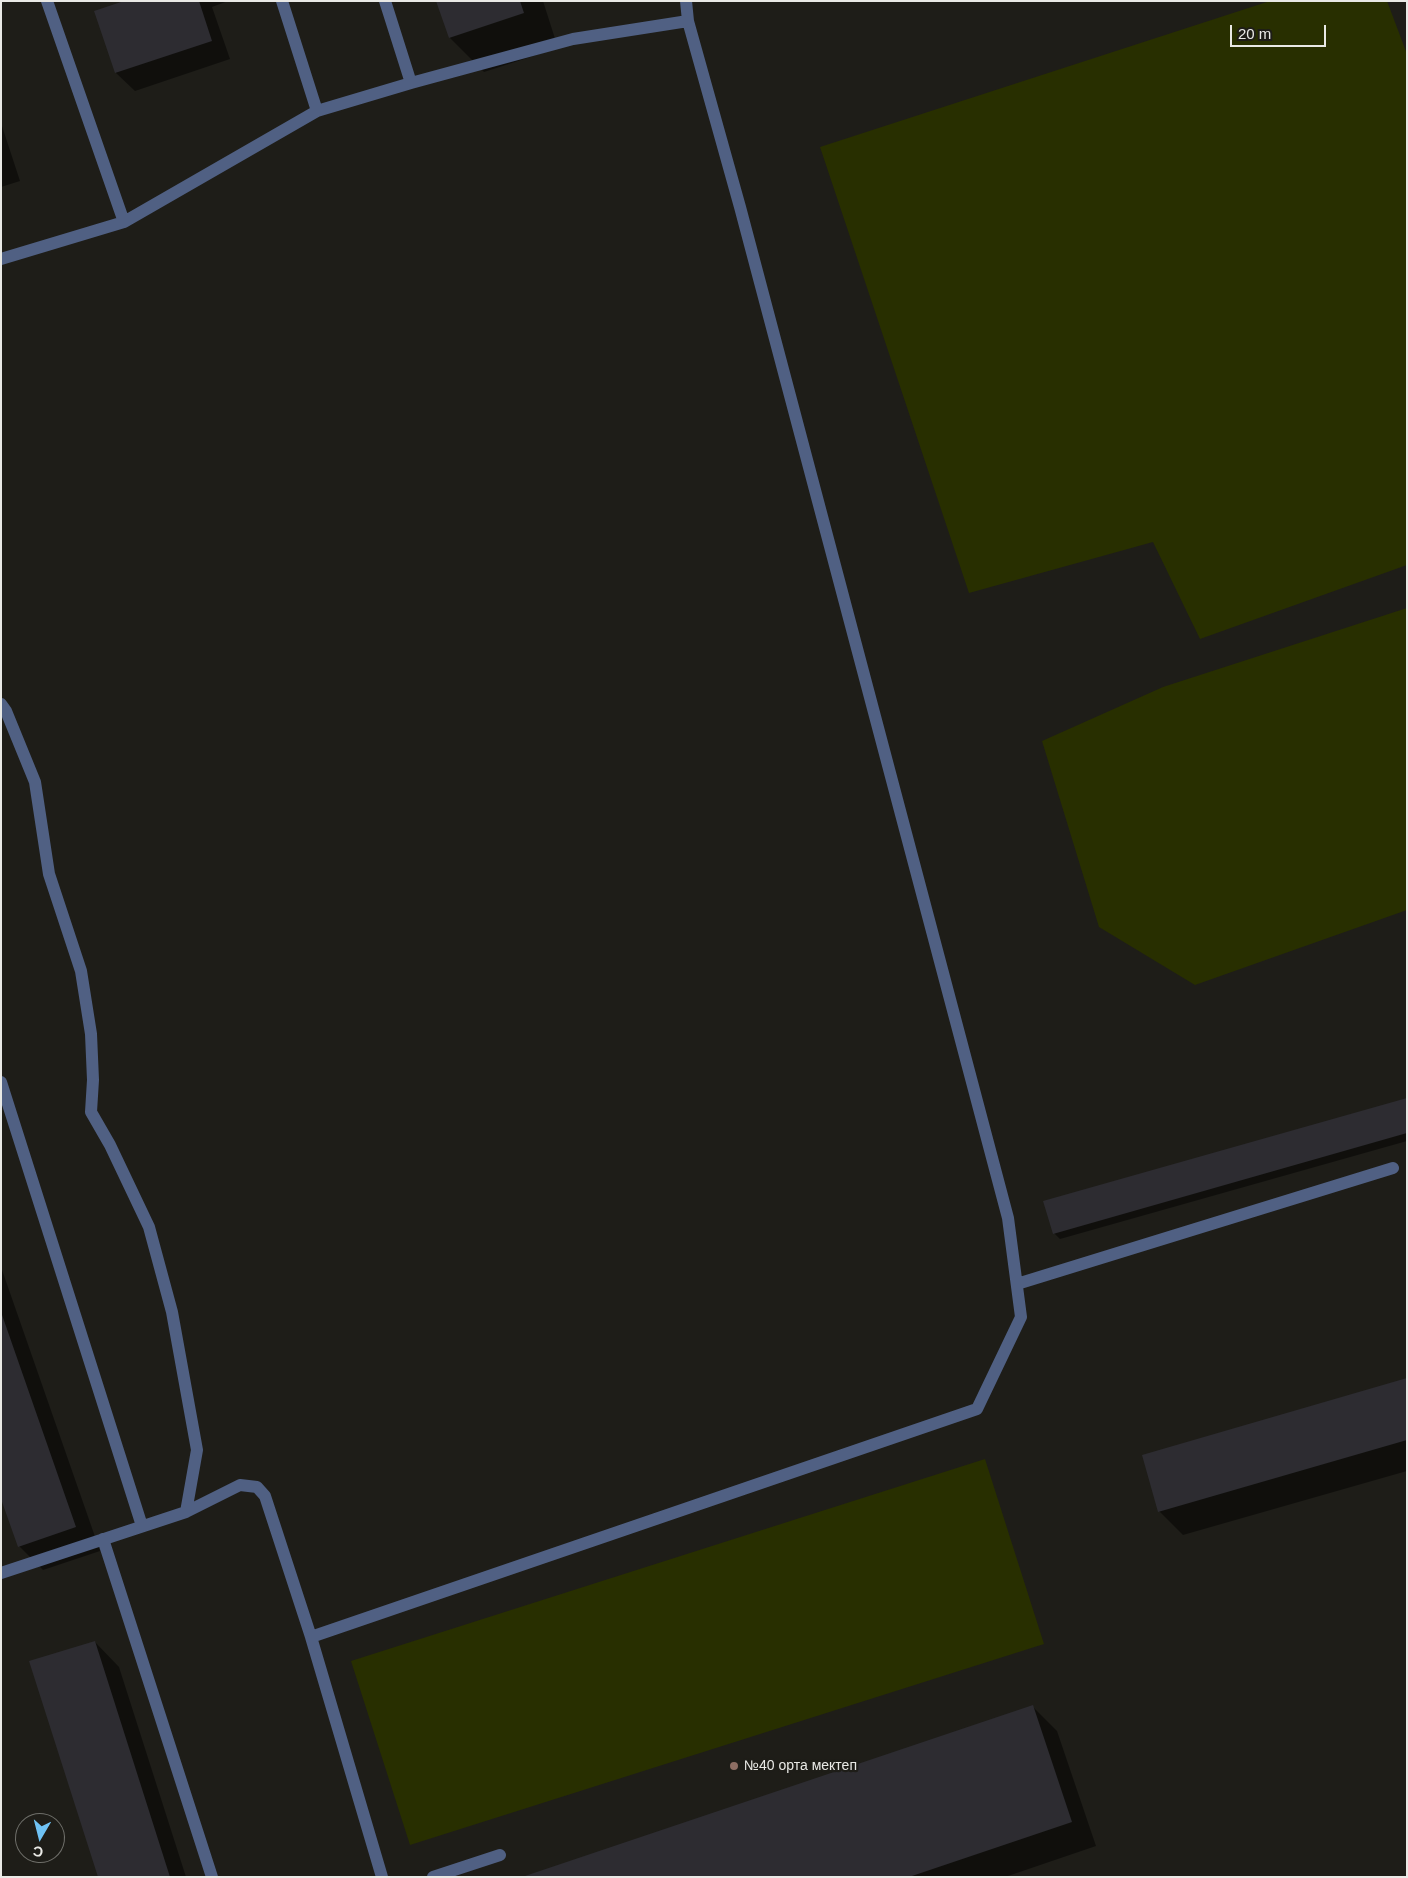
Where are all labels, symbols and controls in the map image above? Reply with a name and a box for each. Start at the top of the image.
scale bar [1233,15,1329,47]
text: 20 m [1238,25,1271,42]
place label: №40 орта мектеп [744,1758,857,1774]
marker: №40 орта мектеп [728,1760,740,1772]
north arrow [15,1813,65,1863]
text: С [32,1843,44,1860]

